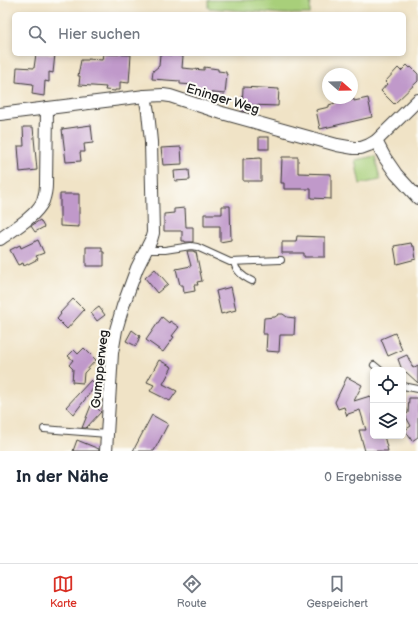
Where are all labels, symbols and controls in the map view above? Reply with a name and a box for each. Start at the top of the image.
search box [12,12,406,56]
icon: search [26,23,48,45]
text: Hier suchen [58,25,140,44]
north arrow [322,68,358,104]
street label: Eninger Weg [184,80,261,118]
street label: Gumpperweg [88,329,112,409]
map controls [370,367,406,439]
button: locate [370,367,406,403]
button: layers [370,403,406,439]
text: In der Nähe [16,467,109,487]
text: 0 Ergebnisse [324,469,402,485]
tab: Karte [50,573,77,610]
tab: Route [177,573,206,610]
tab: Gespeichert [306,573,368,610]

